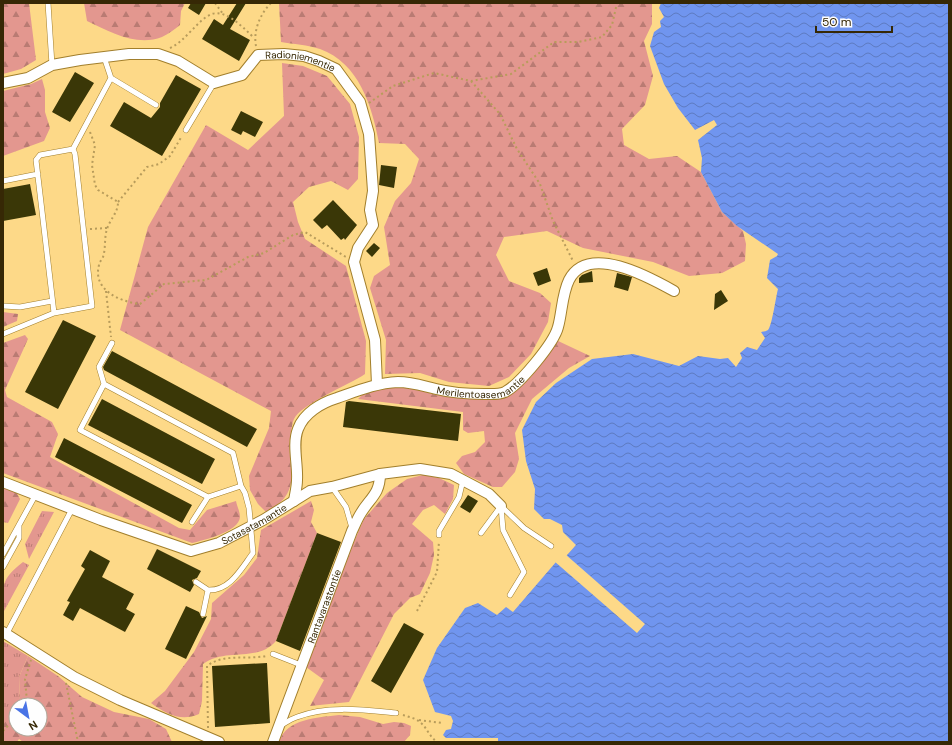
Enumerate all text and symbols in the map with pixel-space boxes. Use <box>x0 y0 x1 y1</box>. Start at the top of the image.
scale bar <box>816 8 892 34</box>
text: 50 m <box>822 14 851 30</box>
street label: Radioniementie <box>265 48 338 75</box>
street label: Merilentoasemantie <box>436 373 528 401</box>
street label: Sotasatamantie <box>219 501 289 548</box>
street label: Rantavarastontie <box>305 567 344 645</box>
north arrow <box>8 697 48 737</box>
text: N <box>26 717 40 734</box>

